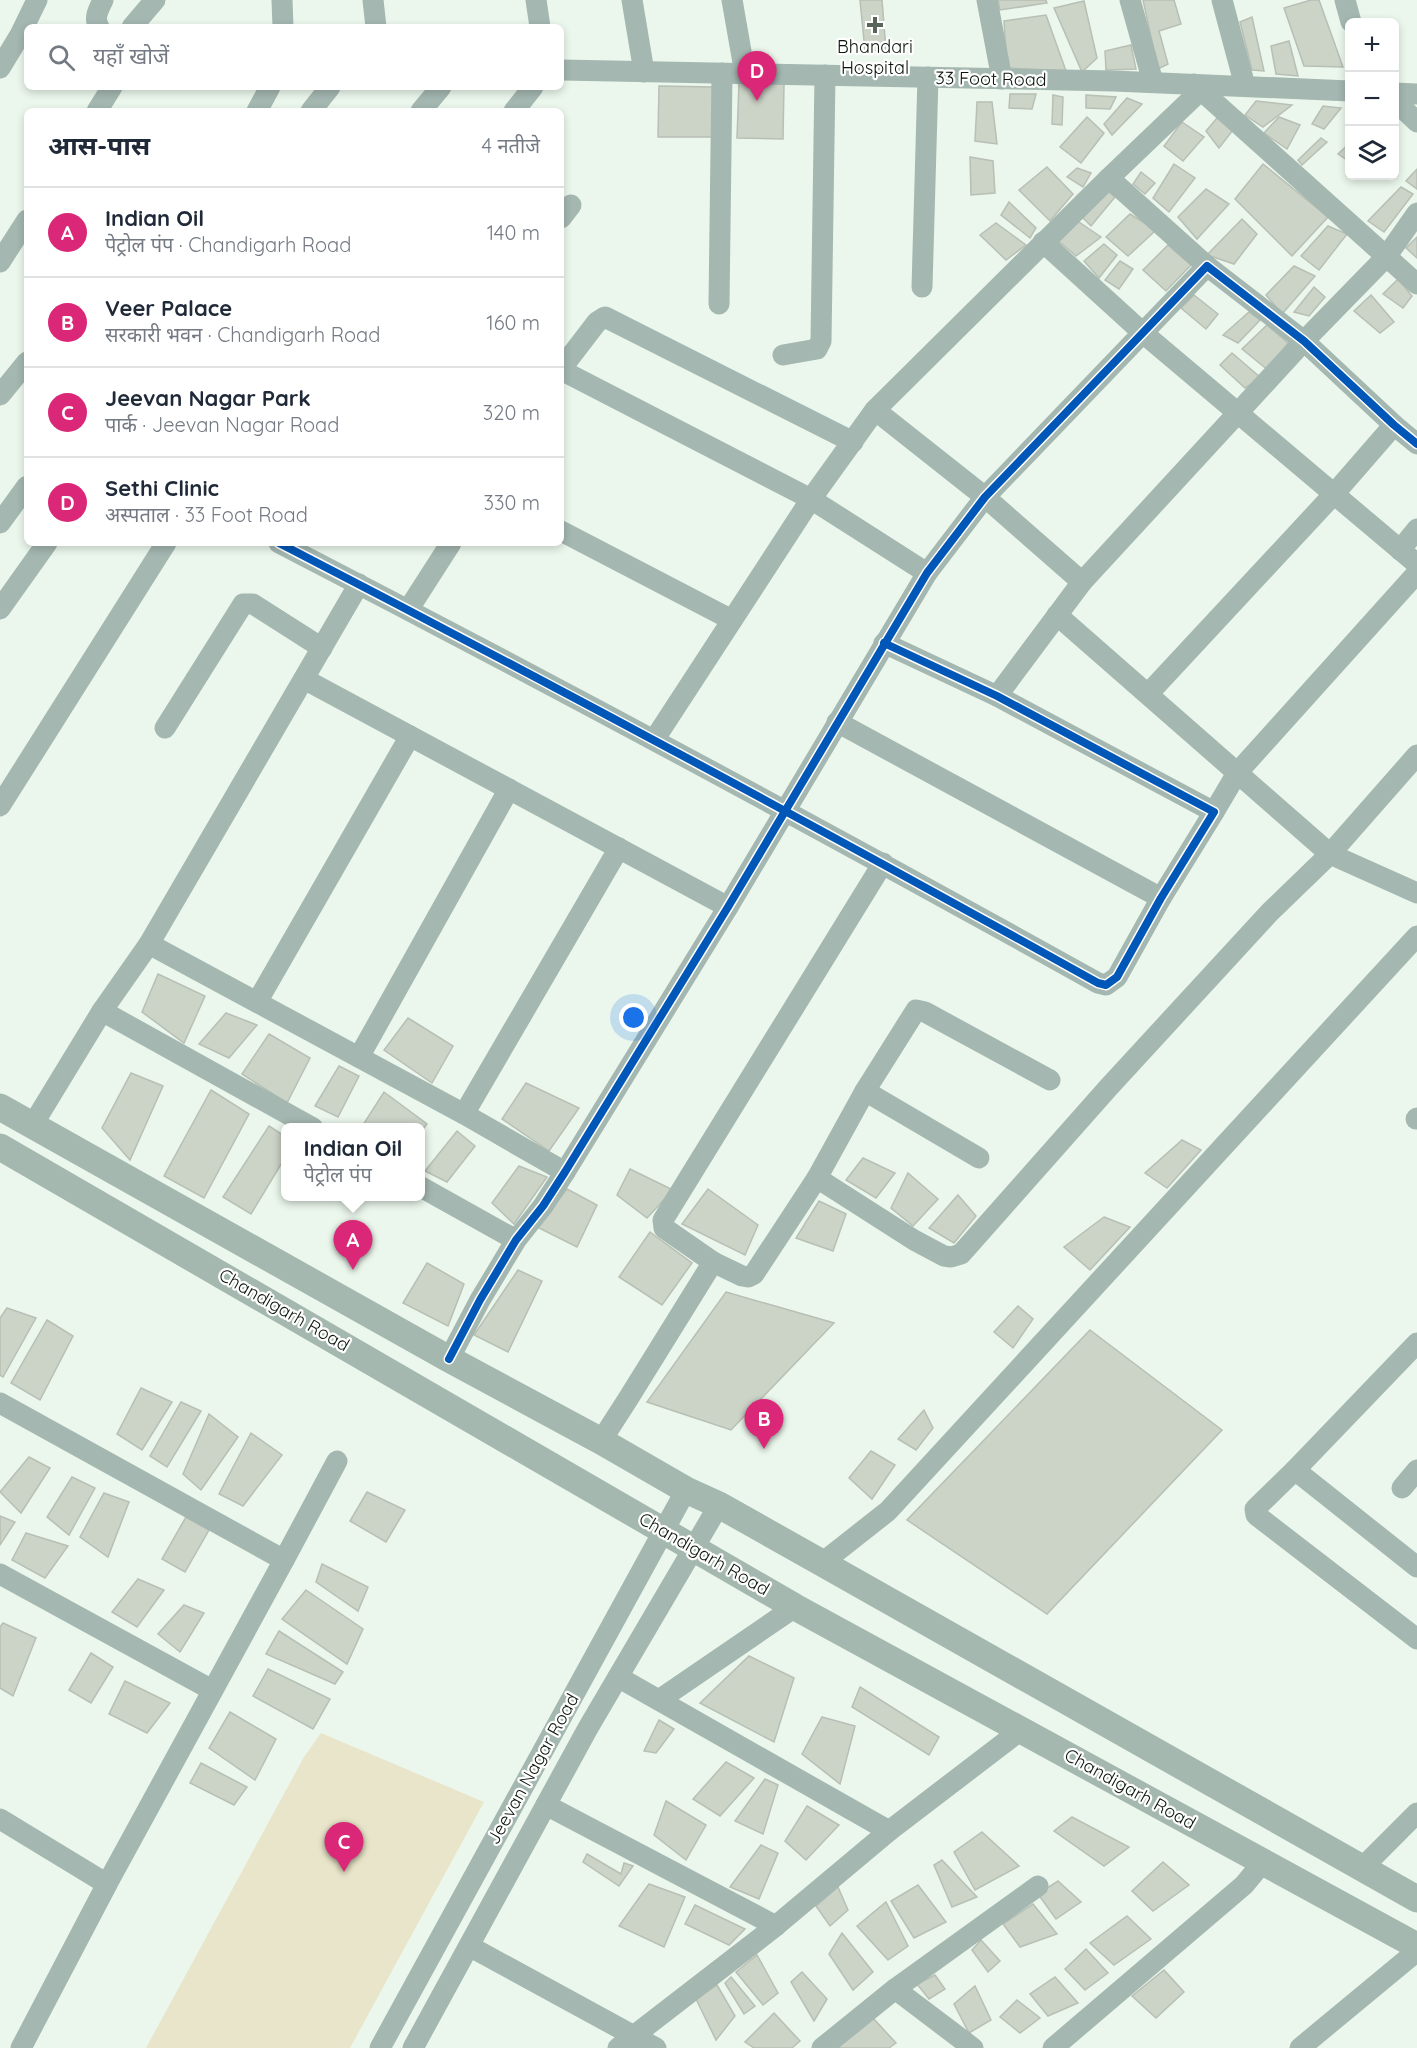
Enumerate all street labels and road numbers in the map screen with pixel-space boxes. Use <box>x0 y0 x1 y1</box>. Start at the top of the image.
street label: 33 Foot Road <box>935 66 1047 91</box>
street label: Chandigarh Road <box>215 1263 354 1356</box>
street label: Chandigarh Road <box>635 1507 774 1600</box>
street label: Jeevan Nagar Road <box>482 1689 584 1848</box>
street label: Chandigarh Road <box>1060 1743 1200 1834</box>

